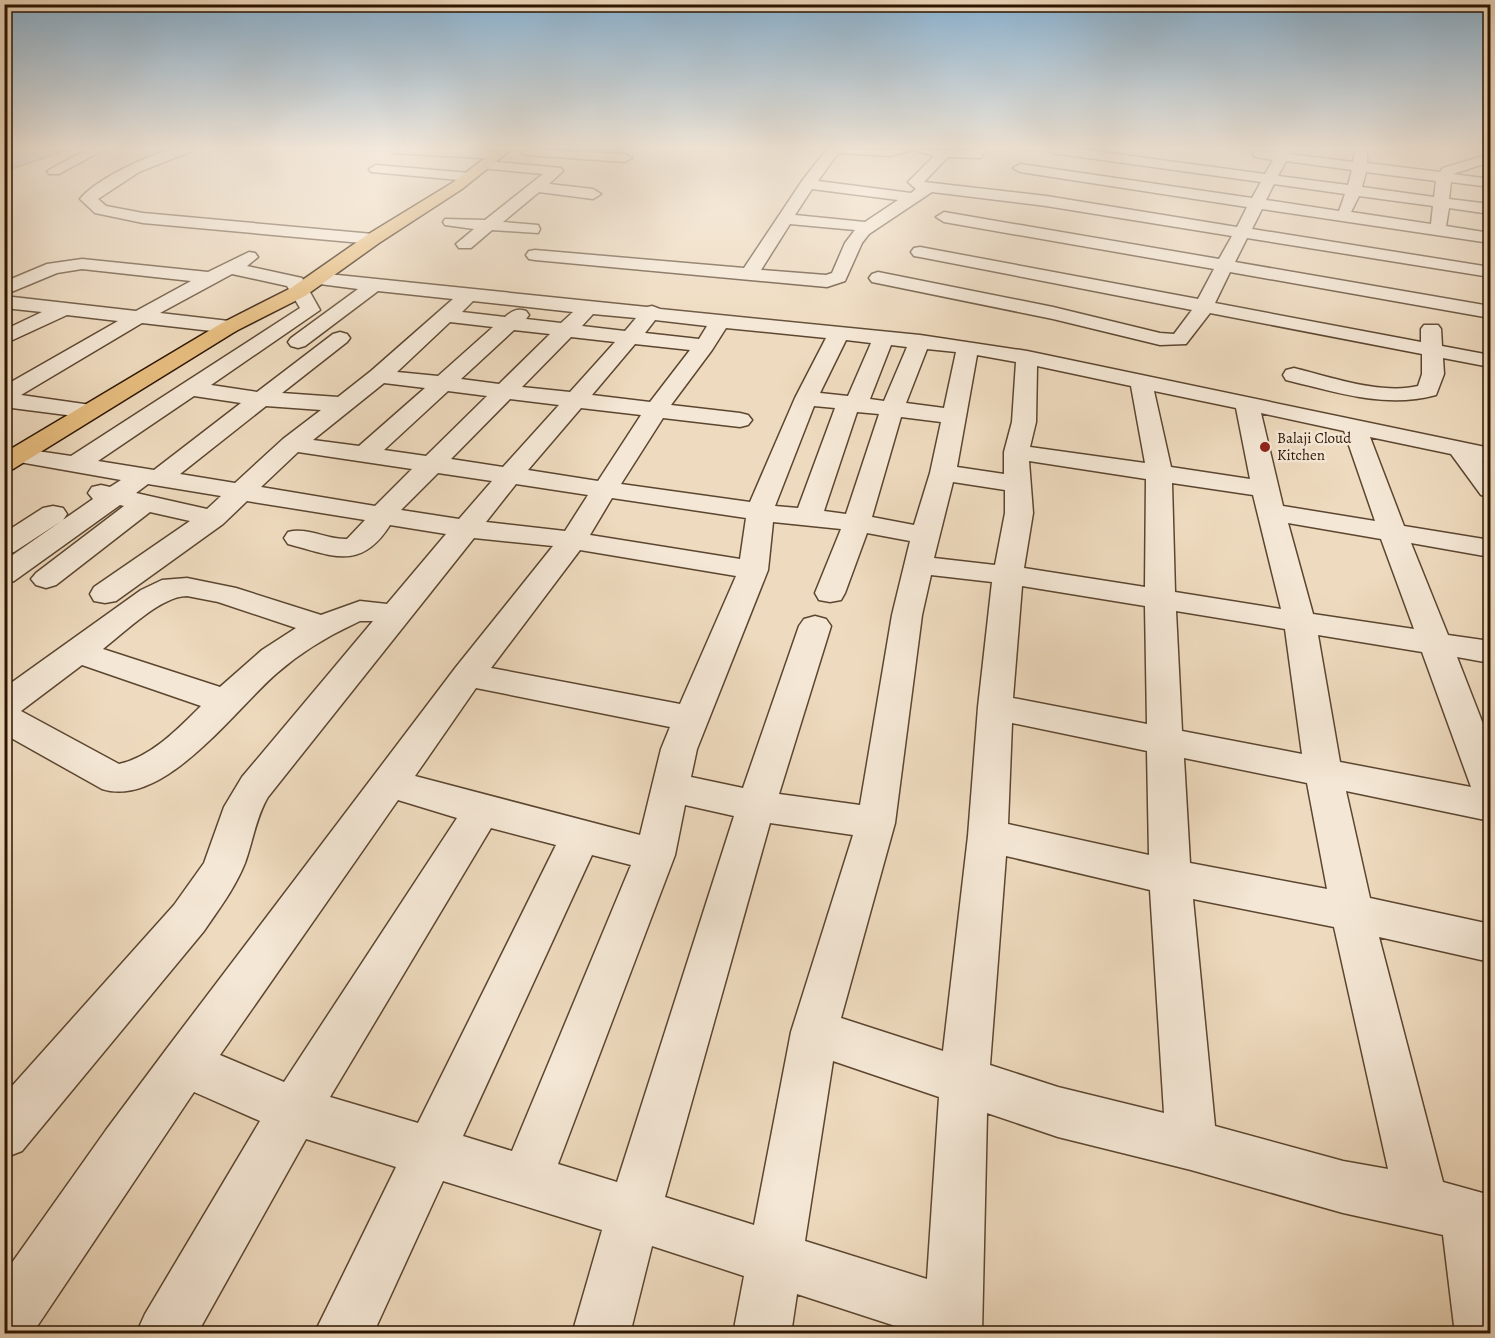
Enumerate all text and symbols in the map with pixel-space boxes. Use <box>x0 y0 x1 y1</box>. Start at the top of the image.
place label: Balaji Cloud Kitchen <box>1277 428 1352 465</box>
marker: Balaji Cloud Kitchen <box>1258 440 1272 454</box>

